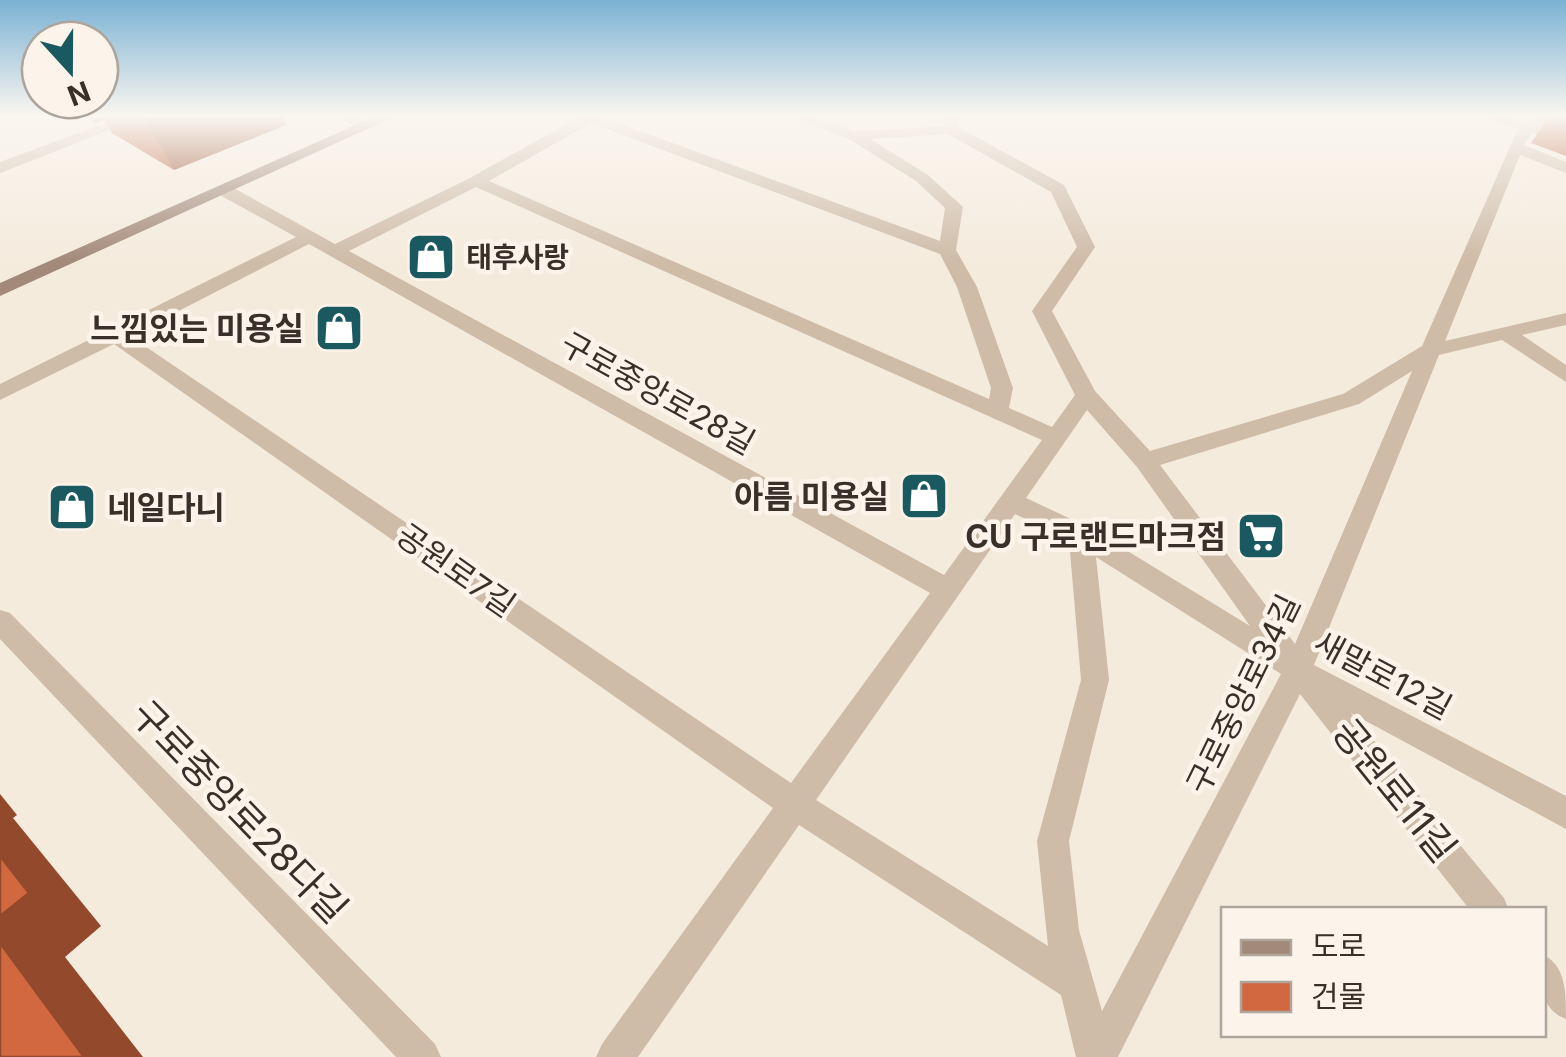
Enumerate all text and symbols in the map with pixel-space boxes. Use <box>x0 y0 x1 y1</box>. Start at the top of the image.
north arrow <box>20 20 120 120</box>
text: N <box>63 74 95 113</box>
shop icon: 태후사랑 <box>405 231 457 283</box>
place label: 태후사랑 <box>466 240 569 274</box>
shop icon: 느낌있는 미용실 <box>313 302 365 354</box>
place label: 느낌있는 미용실 <box>90 309 304 348</box>
street label: 구로중앙로28길 <box>554 324 762 462</box>
shop icon: 아름 미용실 <box>898 470 950 522</box>
place label: 아름 미용실 <box>734 477 889 516</box>
shop icon: 네일다니 <box>46 481 98 533</box>
place label: 네일다니 <box>107 488 225 527</box>
supermarket icon: CU 구로랜드마크점 <box>1235 510 1287 562</box>
street label: 공원로7길 <box>389 515 523 625</box>
place label: CU 구로랜드마크점 <box>965 517 1226 556</box>
street label: 구로중앙로34길 <box>1178 588 1308 800</box>
street label: 새말로12길 <box>1307 623 1459 727</box>
street label: 구로중앙로28다길 <box>122 690 358 932</box>
street label: 공원로11길 <box>1323 709 1467 871</box>
legend <box>1221 907 1546 1037</box>
text: 도로 <box>1311 928 1366 964</box>
text: 건물 <box>1311 978 1366 1014</box>

